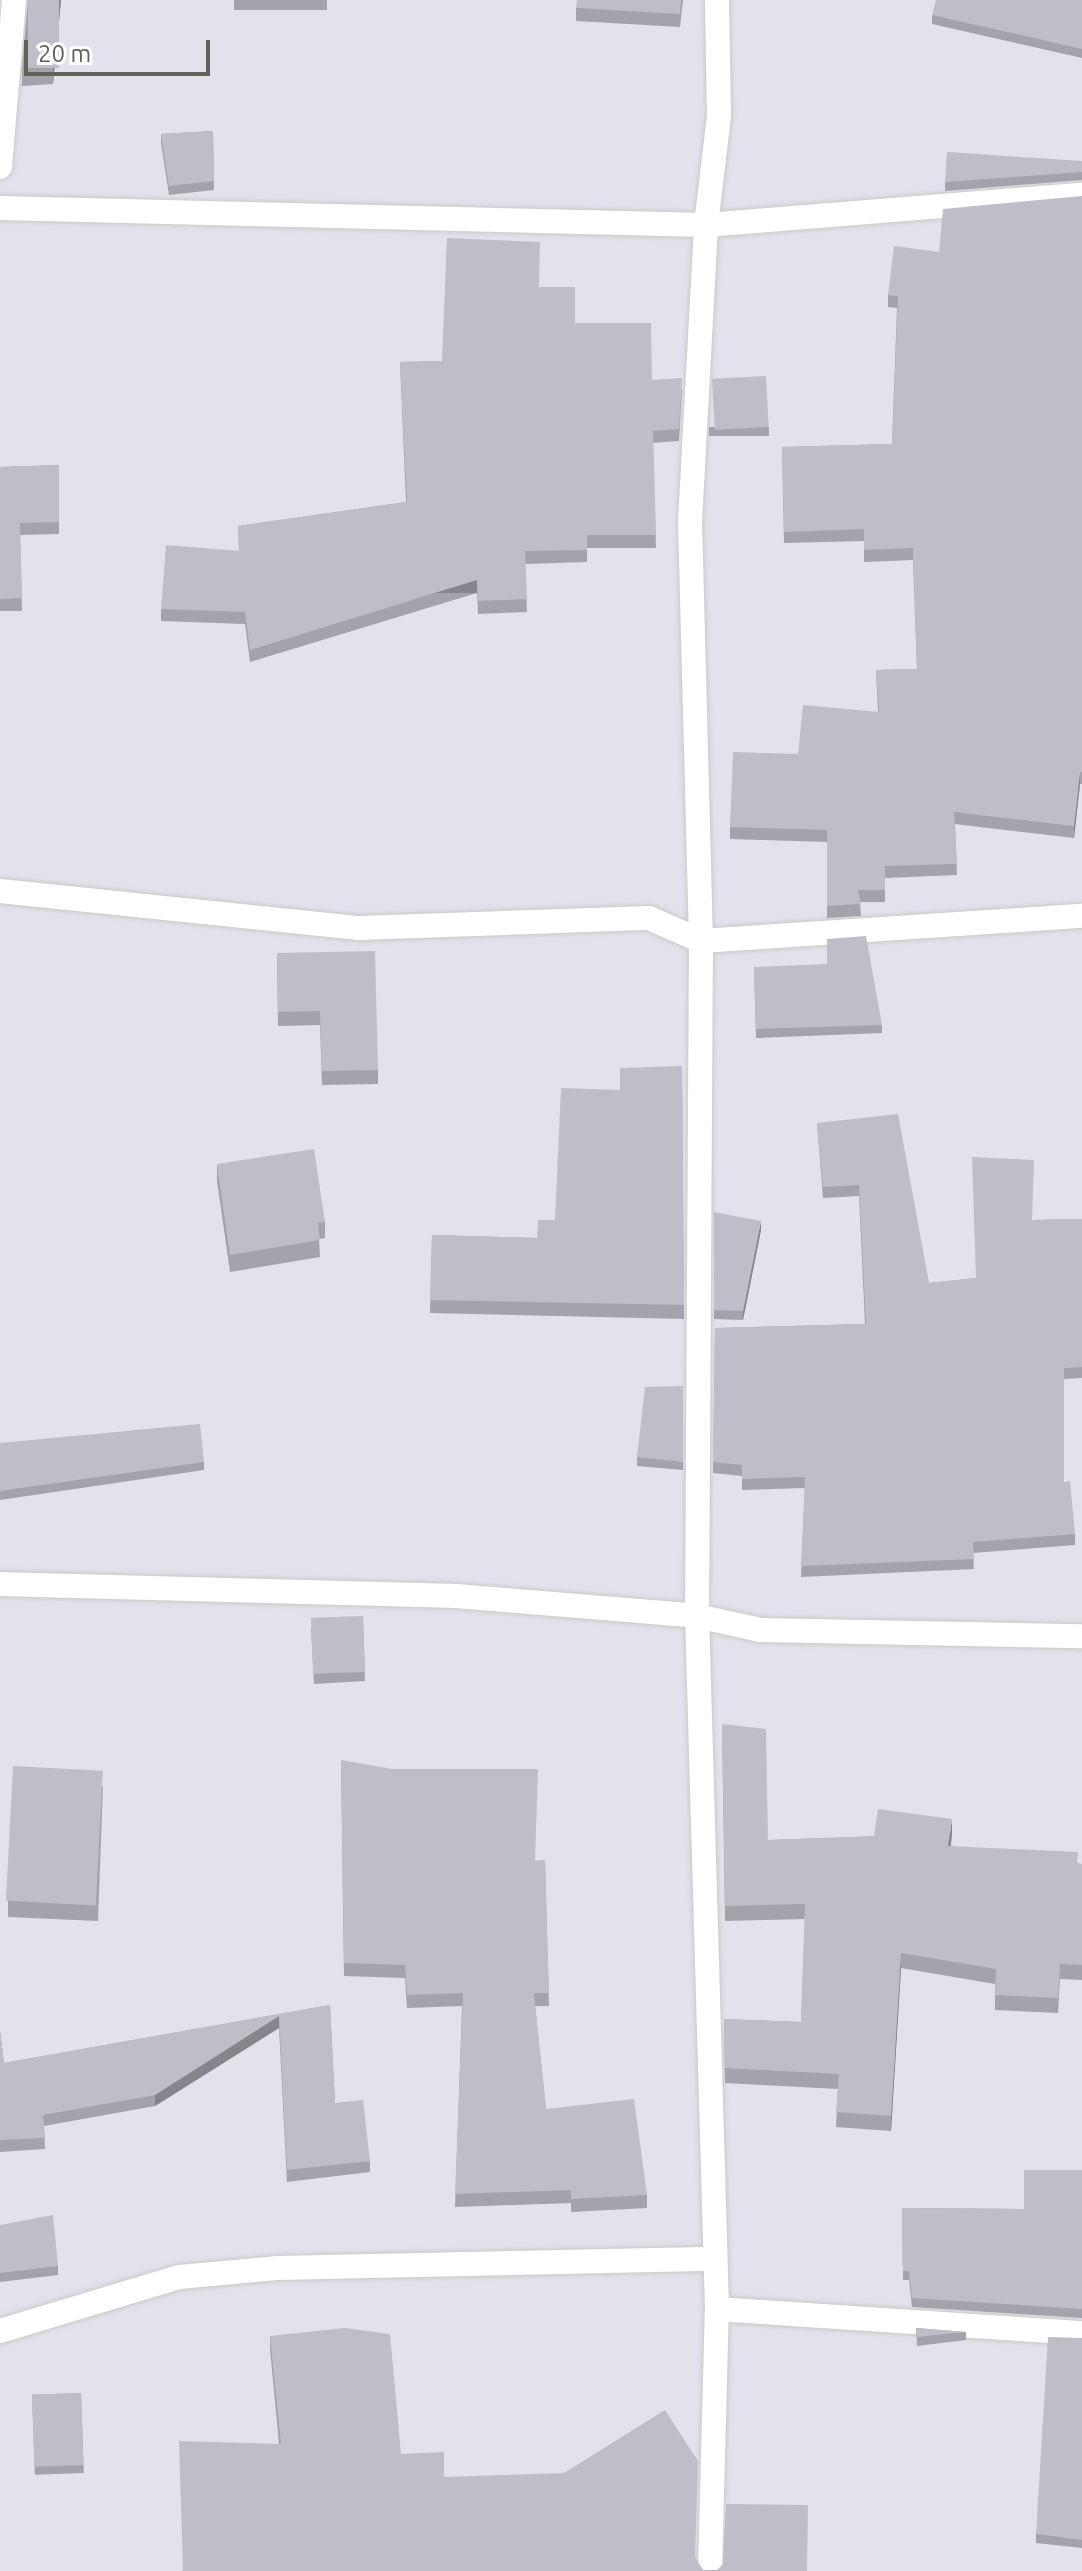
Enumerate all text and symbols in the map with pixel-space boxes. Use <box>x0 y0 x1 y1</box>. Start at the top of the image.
scale bar <box>28 24 214 74</box>
text: 20 m <box>38 40 91 67</box>

